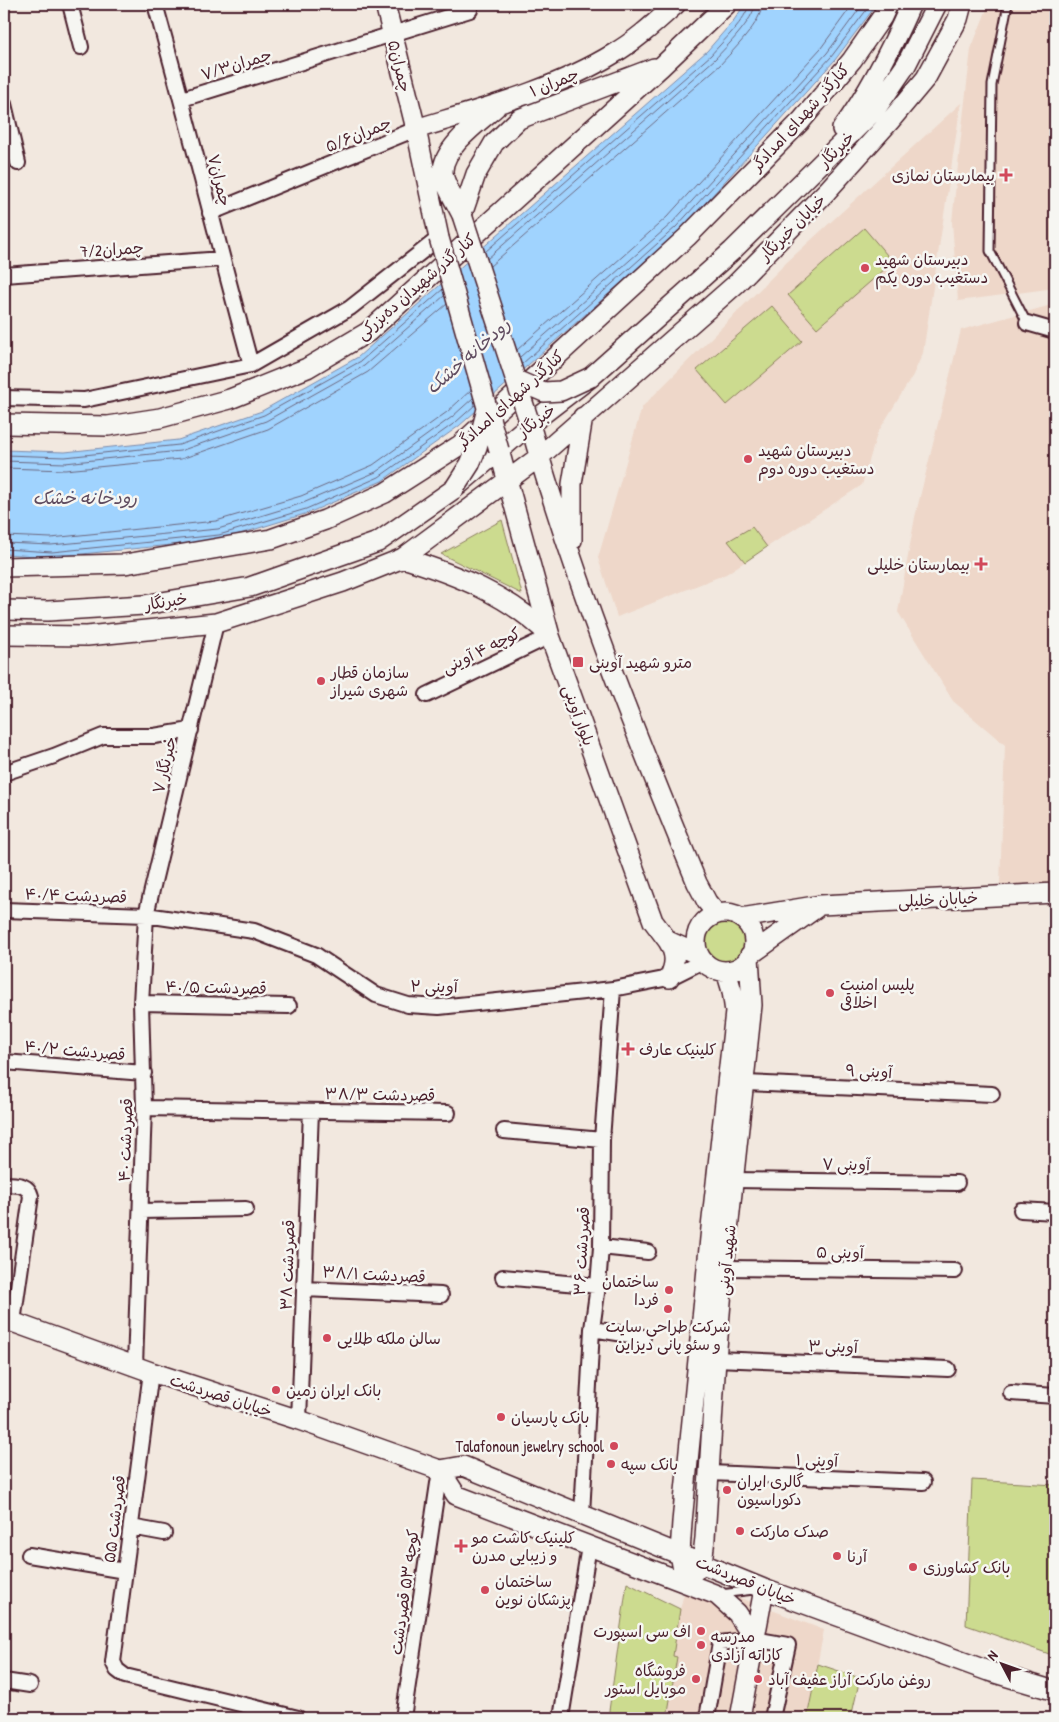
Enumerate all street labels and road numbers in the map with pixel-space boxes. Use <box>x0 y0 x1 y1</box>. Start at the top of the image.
street label: چمران۵ <box>383 38 417 94</box>
street label: چمران۷/۳ <box>198 43 274 85</box>
street label: کنارگذر شهدای امدادگر <box>744 58 854 177</box>
street label: چمران ۱ <box>526 62 582 102</box>
street label: چمران۵/۶ <box>322 111 394 157</box>
street label: خبرنگار <box>812 126 859 173</box>
street label: چمران۷ <box>203 152 237 208</box>
street label: خیابان خبرنگار <box>753 189 830 266</box>
street label: کنار گذر شهیدان ده‌بزرکی <box>351 228 481 344</box>
street label: 7/2چمران <box>79 236 145 262</box>
street label: کنارگذر شهدای امدادگر <box>450 345 569 455</box>
street label: خبرنگار <box>511 398 560 443</box>
street label: خبرنگار <box>142 587 189 615</box>
street label: کوچه ۴ آوینی <box>438 621 524 679</box>
street label: بلوار آوینی <box>558 681 600 749</box>
street label: ۷ خبرنگار <box>147 734 181 796</box>
street label: ۴۰/۴ قصردشت <box>24 882 128 908</box>
street label: خیابان خلیلی <box>897 886 979 912</box>
street label: ۴۰/۵ قصردشت <box>165 975 267 999</box>
street label: ۲ آوینی <box>410 975 459 997</box>
street label: ۴۰/۲ قصردشت <box>24 1035 126 1065</box>
street label: ۹ آوینی <box>845 1059 894 1083</box>
street label: ۳۸/۳ قصردشت <box>324 1082 436 1106</box>
street label: ۴۰ قصردشت <box>113 1098 137 1182</box>
street label: ۷ آوینی <box>822 1153 871 1175</box>
street label: ۳۶ قصردشت <box>568 1206 594 1296</box>
street label: ۳۸ قصردشت <box>274 1219 300 1311</box>
street label: شهید آوینی <box>711 1223 741 1297</box>
street label: ۵ آوینی <box>816 1241 865 1263</box>
street label: ۳۸/۱ قصردشت <box>322 1260 426 1288</box>
street label: ۳ آوینی <box>808 1334 859 1358</box>
street label: خیابان قصردشت <box>167 1368 275 1422</box>
street label: ۱ آوینی <box>795 1448 840 1472</box>
street label: ۵۵ قصردشت <box>98 1474 130 1564</box>
street label: کوچه ۵۳ قصردشت <box>384 1528 424 1656</box>
street label: خیابان قصردشت <box>693 1550 799 1610</box>

